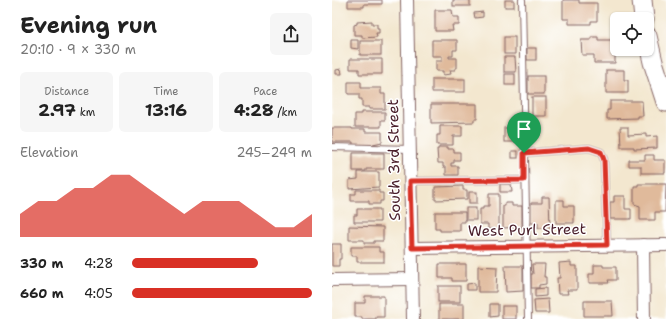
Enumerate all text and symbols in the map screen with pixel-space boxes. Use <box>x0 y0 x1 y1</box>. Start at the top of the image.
text: Evening run <box>20 11 157 40</box>
map controls <box>610 12 654 56</box>
button: locate <box>610 12 654 56</box>
button: share <box>270 13 312 55</box>
text: 20:10 · 9 × 330 m <box>20 41 136 58</box>
text: Distance <box>44 84 89 99</box>
text: Time <box>153 84 179 99</box>
text: Pace <box>253 84 277 99</box>
text: 2.97 <box>38 99 76 121</box>
text: 13:16 <box>145 99 187 121</box>
text: 4:28 <box>234 99 274 121</box>
street label: South 3rd Street <box>383 99 405 221</box>
text: km <box>76 105 95 120</box>
text: /km <box>274 105 297 120</box>
pin <box>507 112 541 153</box>
icon: arrive <box>513 118 535 140</box>
text: Elevation <box>20 144 78 161</box>
text: 245–249 m <box>236 144 312 161</box>
street label: West Purl Street <box>468 219 586 241</box>
text: 330 m <box>20 255 63 272</box>
text: 4:28 <box>84 255 113 272</box>
text: 660 m <box>20 285 64 302</box>
text: 4:05 <box>84 285 113 302</box>

